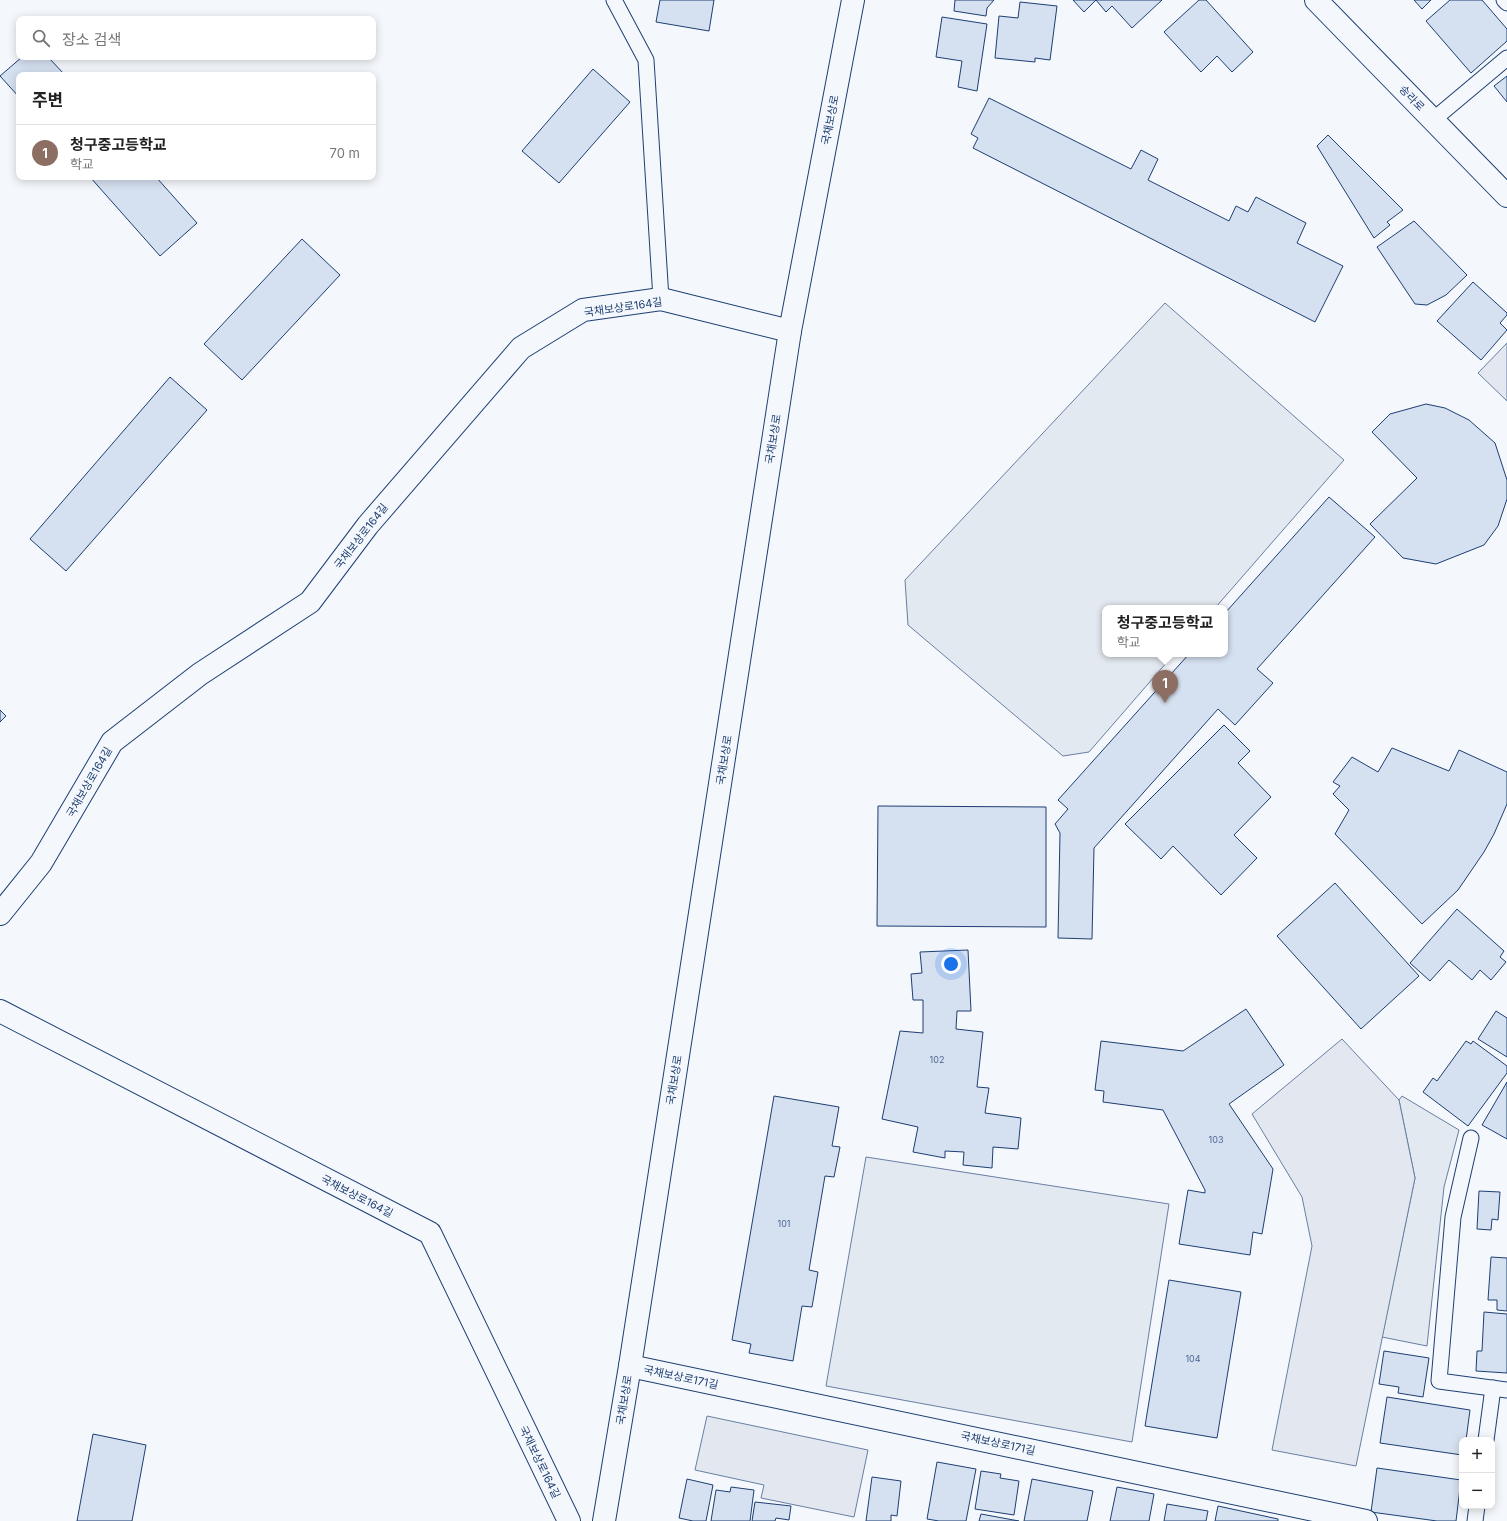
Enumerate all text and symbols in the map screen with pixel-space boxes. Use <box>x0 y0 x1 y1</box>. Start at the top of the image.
search box <box>16 16 376 60</box>
icon: search <box>30 27 52 49</box>
text: 장소 검색 <box>62 30 121 49</box>
street label: 송라로 <box>1396 82 1428 114</box>
text: 주변 <box>32 90 63 110</box>
street label: 국채보상로 <box>818 94 842 146</box>
text: 청구중고등학교 <box>70 135 167 154</box>
text: 1 <box>42 145 48 161</box>
text: 70 m <box>330 145 360 161</box>
text: 학교 <box>70 156 94 172</box>
street label: 국채보상로164길 <box>583 295 663 319</box>
street label: 국채보상로 <box>762 413 784 465</box>
street label: 국채보상로164길 <box>331 501 391 571</box>
popup <box>1102 605 1228 657</box>
text: 청구중고등학교 <box>1117 613 1213 632</box>
text: 학교 <box>1117 634 1141 650</box>
pin: 1 <box>1152 670 1178 703</box>
street label: 국채보상로 <box>713 734 735 786</box>
street label: 국채보상로164길 <box>63 744 115 820</box>
your location <box>941 954 961 974</box>
street label: 국채보상로 <box>663 1054 685 1106</box>
house number: 102 <box>930 1054 944 1065</box>
house number: 103 <box>1209 1134 1224 1145</box>
street label: 국채보상로164길 <box>319 1172 395 1220</box>
house number: 101 <box>778 1218 791 1229</box>
house number: 104 <box>1185 1353 1201 1364</box>
street label: 국채보상로171길 <box>642 1362 720 1392</box>
street label: 국채보상로 <box>613 1374 635 1426</box>
street label: 국채보상로164길 <box>516 1423 564 1501</box>
street label: 국채보상로171길 <box>959 1428 1037 1458</box>
map controls <box>1459 1437 1495 1509</box>
button: + <box>1459 1437 1495 1473</box>
button: − <box>1459 1473 1495 1509</box>

